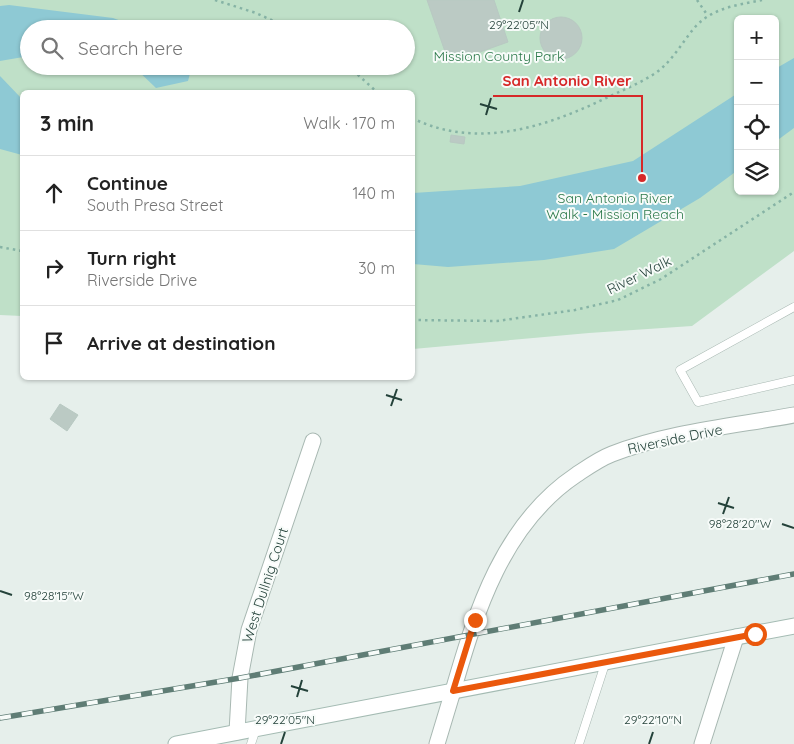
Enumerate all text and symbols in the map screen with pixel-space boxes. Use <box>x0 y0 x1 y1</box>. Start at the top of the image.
map controls <box>734 15 779 195</box>
button: + <box>734 15 779 60</box>
text: 29°22'05"N <box>489 17 549 32</box>
search box <box>20 20 415 75</box>
icon: search <box>38 34 66 62</box>
text: Search here <box>78 36 183 60</box>
park label: Mission County Park <box>434 47 564 65</box>
button: − <box>734 60 779 105</box>
callout: San Antonio River <box>493 66 642 96</box>
text: San Antonio River <box>502 71 632 90</box>
button: locate <box>734 105 779 150</box>
text: 3 min <box>40 110 94 136</box>
text: Walk · 170 m <box>303 113 395 133</box>
button: layers <box>734 150 779 195</box>
text: Continue <box>87 171 168 195</box>
icon: ahead <box>40 179 68 207</box>
text: 140 m <box>352 183 395 203</box>
park label: San Antonio River Walk - Mission Reach <box>546 189 684 223</box>
text: South Presa Street <box>87 195 223 215</box>
text: Turn right <box>87 246 176 270</box>
street label: River Walk <box>604 252 674 298</box>
icon: right <box>40 254 68 282</box>
text: 30 m <box>358 258 395 278</box>
text: Riverside Drive <box>87 270 197 290</box>
icon: arrive <box>40 329 68 357</box>
text: Arrive at destination <box>87 331 276 355</box>
street label: Riverside Drive <box>626 420 724 458</box>
text: 98°28'20"W <box>709 516 772 531</box>
street label: West Dullnig Court <box>238 525 292 645</box>
text: 98°28'15"W <box>24 588 84 603</box>
route end <box>464 609 487 632</box>
route start <box>744 623 767 646</box>
text: 29°22'05"N <box>255 712 315 727</box>
text: 29°22'10"N <box>624 712 682 727</box>

